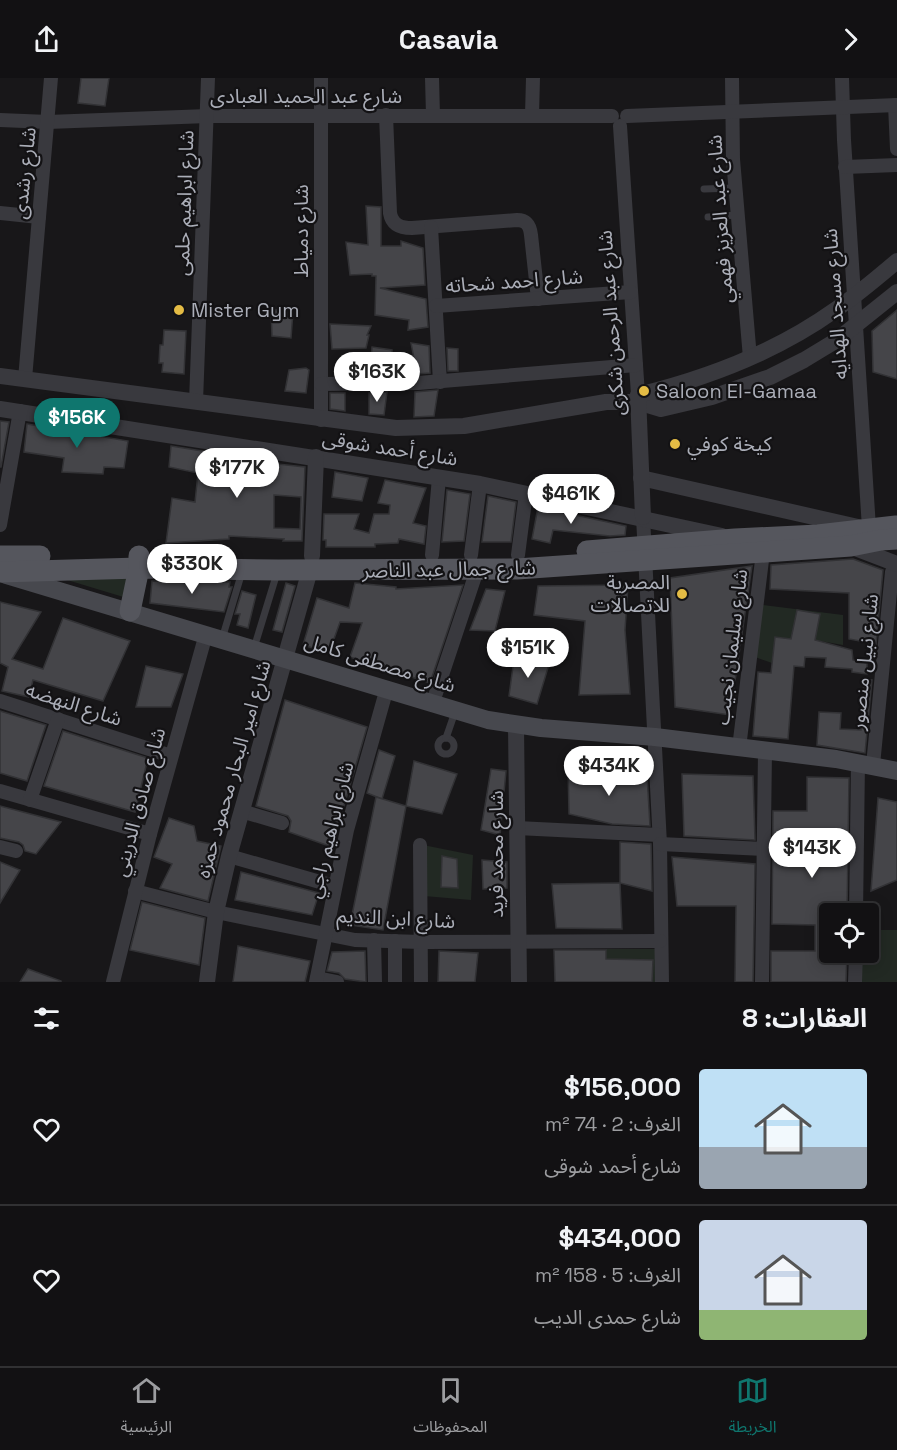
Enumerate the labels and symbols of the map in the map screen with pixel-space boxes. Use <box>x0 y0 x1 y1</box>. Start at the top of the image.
street label: شارع عبد الحميد العبادى <box>210 83 402 111</box>
street label: شارع رشدى <box>6 126 44 221</box>
street label: شارع ابراهيم حلمى <box>168 130 202 276</box>
street label: شارع عبد العزيز فهمي <box>701 134 741 304</box>
street label: شارع دمياط <box>288 184 316 278</box>
street label: شارع مسجد الهدايه <box>817 227 855 380</box>
street label: شارع عبد الرحمن شكرى <box>592 229 632 417</box>
street label: شارع احمد شحاته <box>444 263 584 301</box>
place label: Mister Gym <box>191 297 300 323</box>
marker: Mister Gym <box>172 303 186 317</box>
pin: $163K <box>335 352 419 403</box>
place label: Saloon El-Gamaa <box>656 378 817 404</box>
marker: Saloon El-Gamaa <box>637 384 651 398</box>
pin: $156K <box>35 398 119 449</box>
street label: شارع أحمد شوقى <box>320 424 460 474</box>
place label: كيخة كوفي <box>687 431 772 460</box>
marker: كيخة كوفي <box>668 437 682 451</box>
pin: $177K <box>195 448 279 499</box>
pin: $461K <box>529 474 613 525</box>
pin: $330K <box>150 544 234 595</box>
street label: شارع جمال عبد الناصر <box>361 554 536 586</box>
street label: شارع سليمان نجيب <box>709 568 755 727</box>
place label: المصرية للاتصالات <box>591 569 670 618</box>
marker: المصرية للاتصالات <box>675 587 689 601</box>
street label: شارع نبيل منصور <box>844 593 886 733</box>
street label: شارع مصطفى كامل <box>301 628 459 700</box>
pin: $151K <box>486 628 570 679</box>
street label: شارع امير البحار محمود حمزه <box>189 657 278 881</box>
street label: شارع النهضه <box>22 676 125 734</box>
street label: شارع صادق الدريني <box>107 725 174 880</box>
pin: $434K <box>567 746 651 797</box>
street label: شارع ابراهيم راجي <box>300 759 362 902</box>
street label: شارع محمد فريد <box>483 790 511 918</box>
pin: $143K <box>770 828 854 879</box>
street label: شارع ابن النديم <box>336 902 456 936</box>

